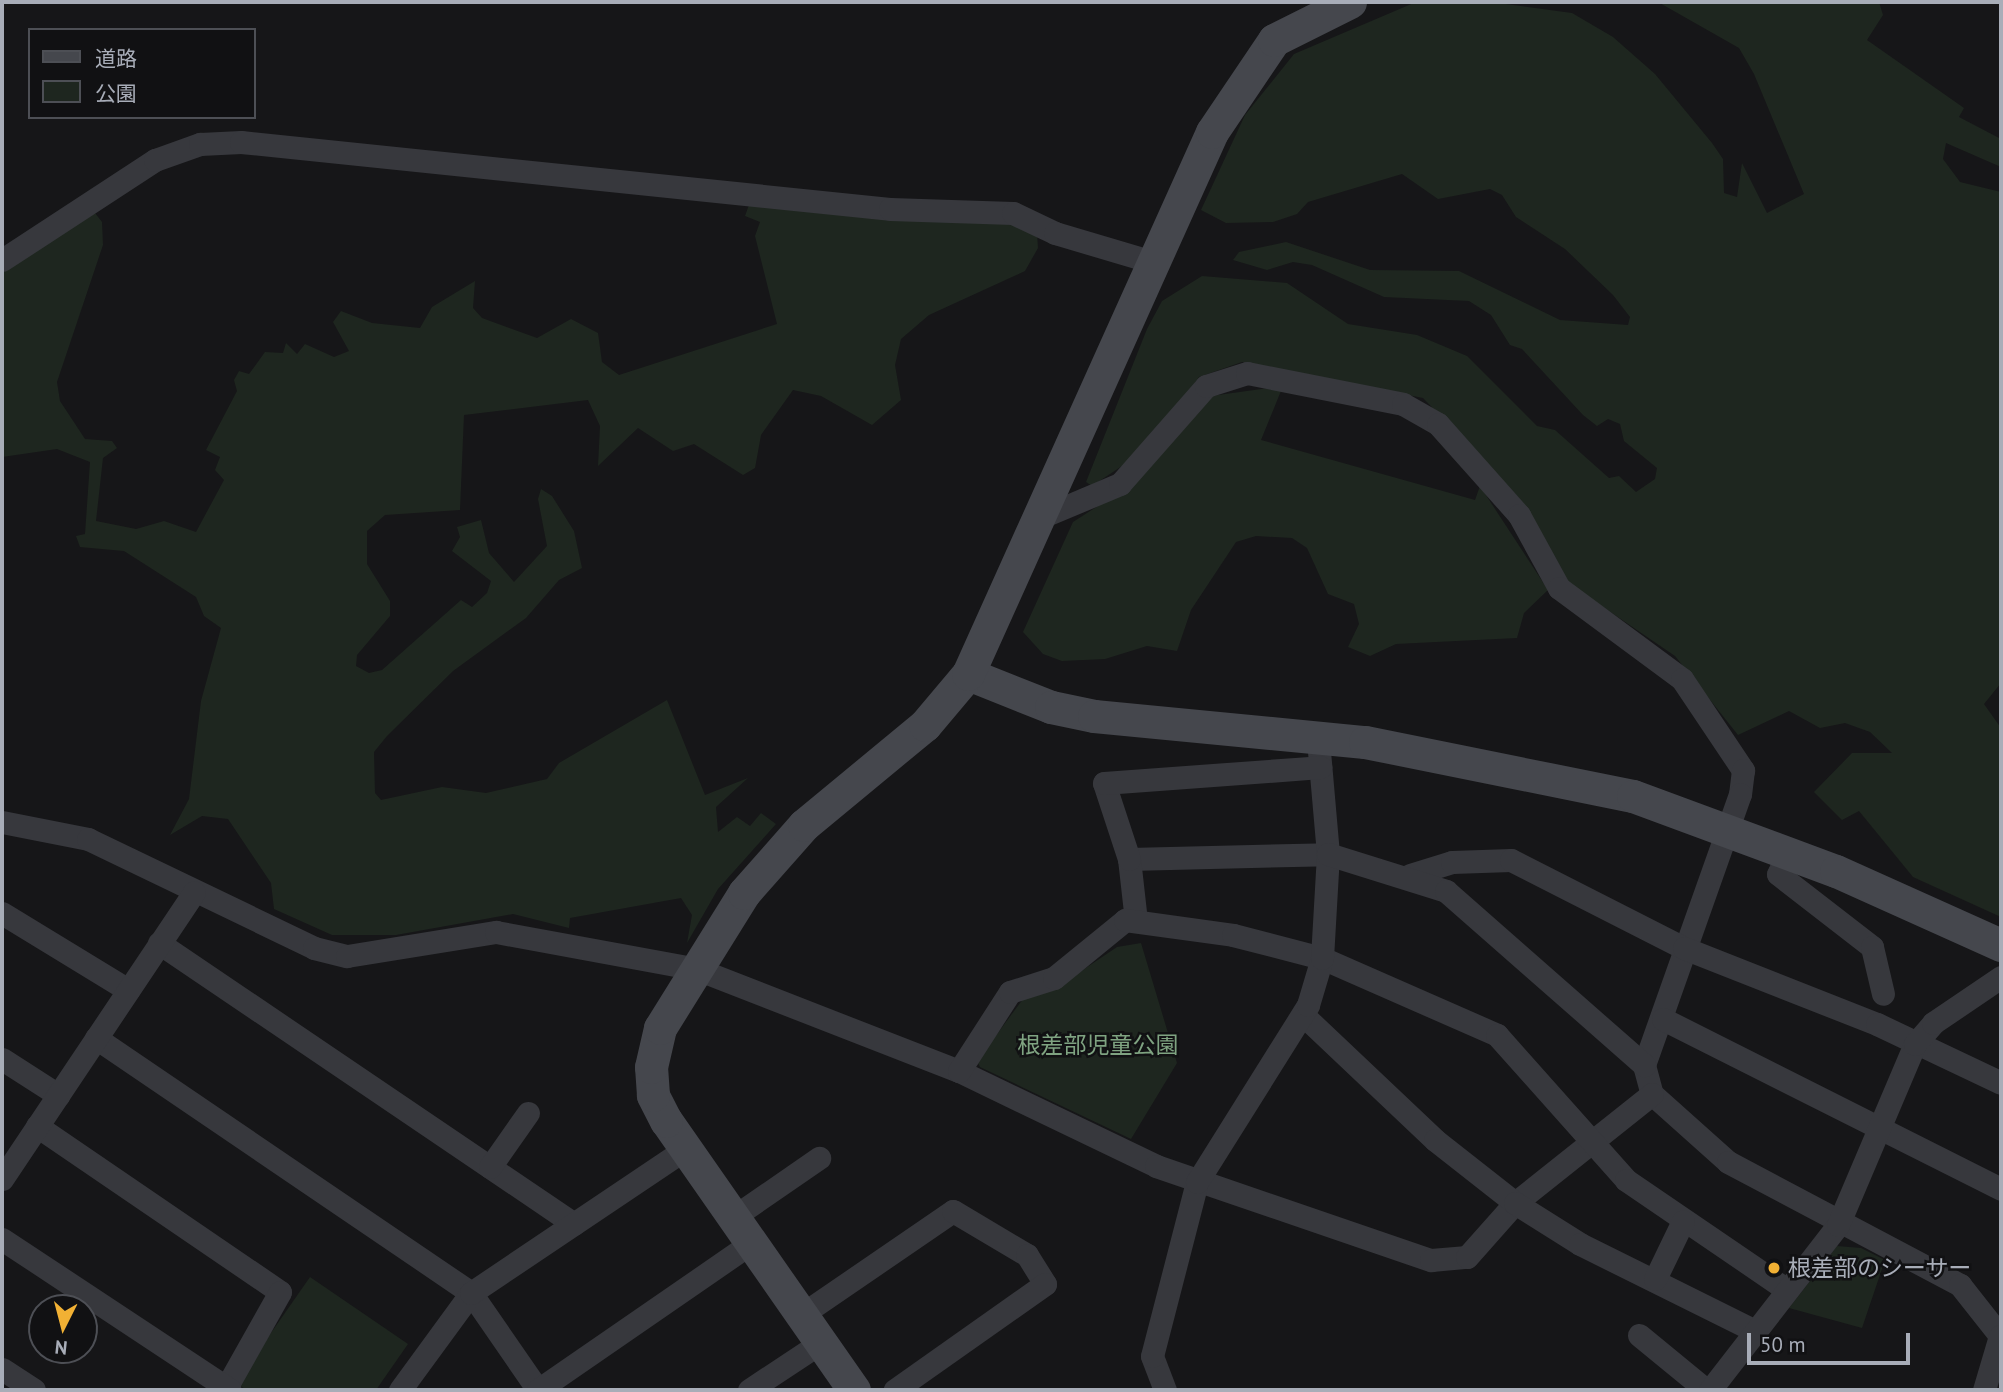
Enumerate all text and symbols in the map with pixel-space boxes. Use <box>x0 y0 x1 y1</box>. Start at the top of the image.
legend <box>28 28 256 119</box>
text: 道路 <box>95 45 137 72</box>
text: 公園 <box>95 80 137 107</box>
park label: 根差部児童公園 <box>1018 1031 1178 1059</box>
place label: 根差部のシーサー <box>1788 1254 1972 1282</box>
marker: 根差部のシーサー <box>1766 1260 1782 1276</box>
north arrow <box>28 1294 98 1364</box>
scale bar <box>1751 1318 1914 1362</box>
text: 50 m <box>1760 1331 1806 1358</box>
text: N <box>54 1335 68 1360</box>

